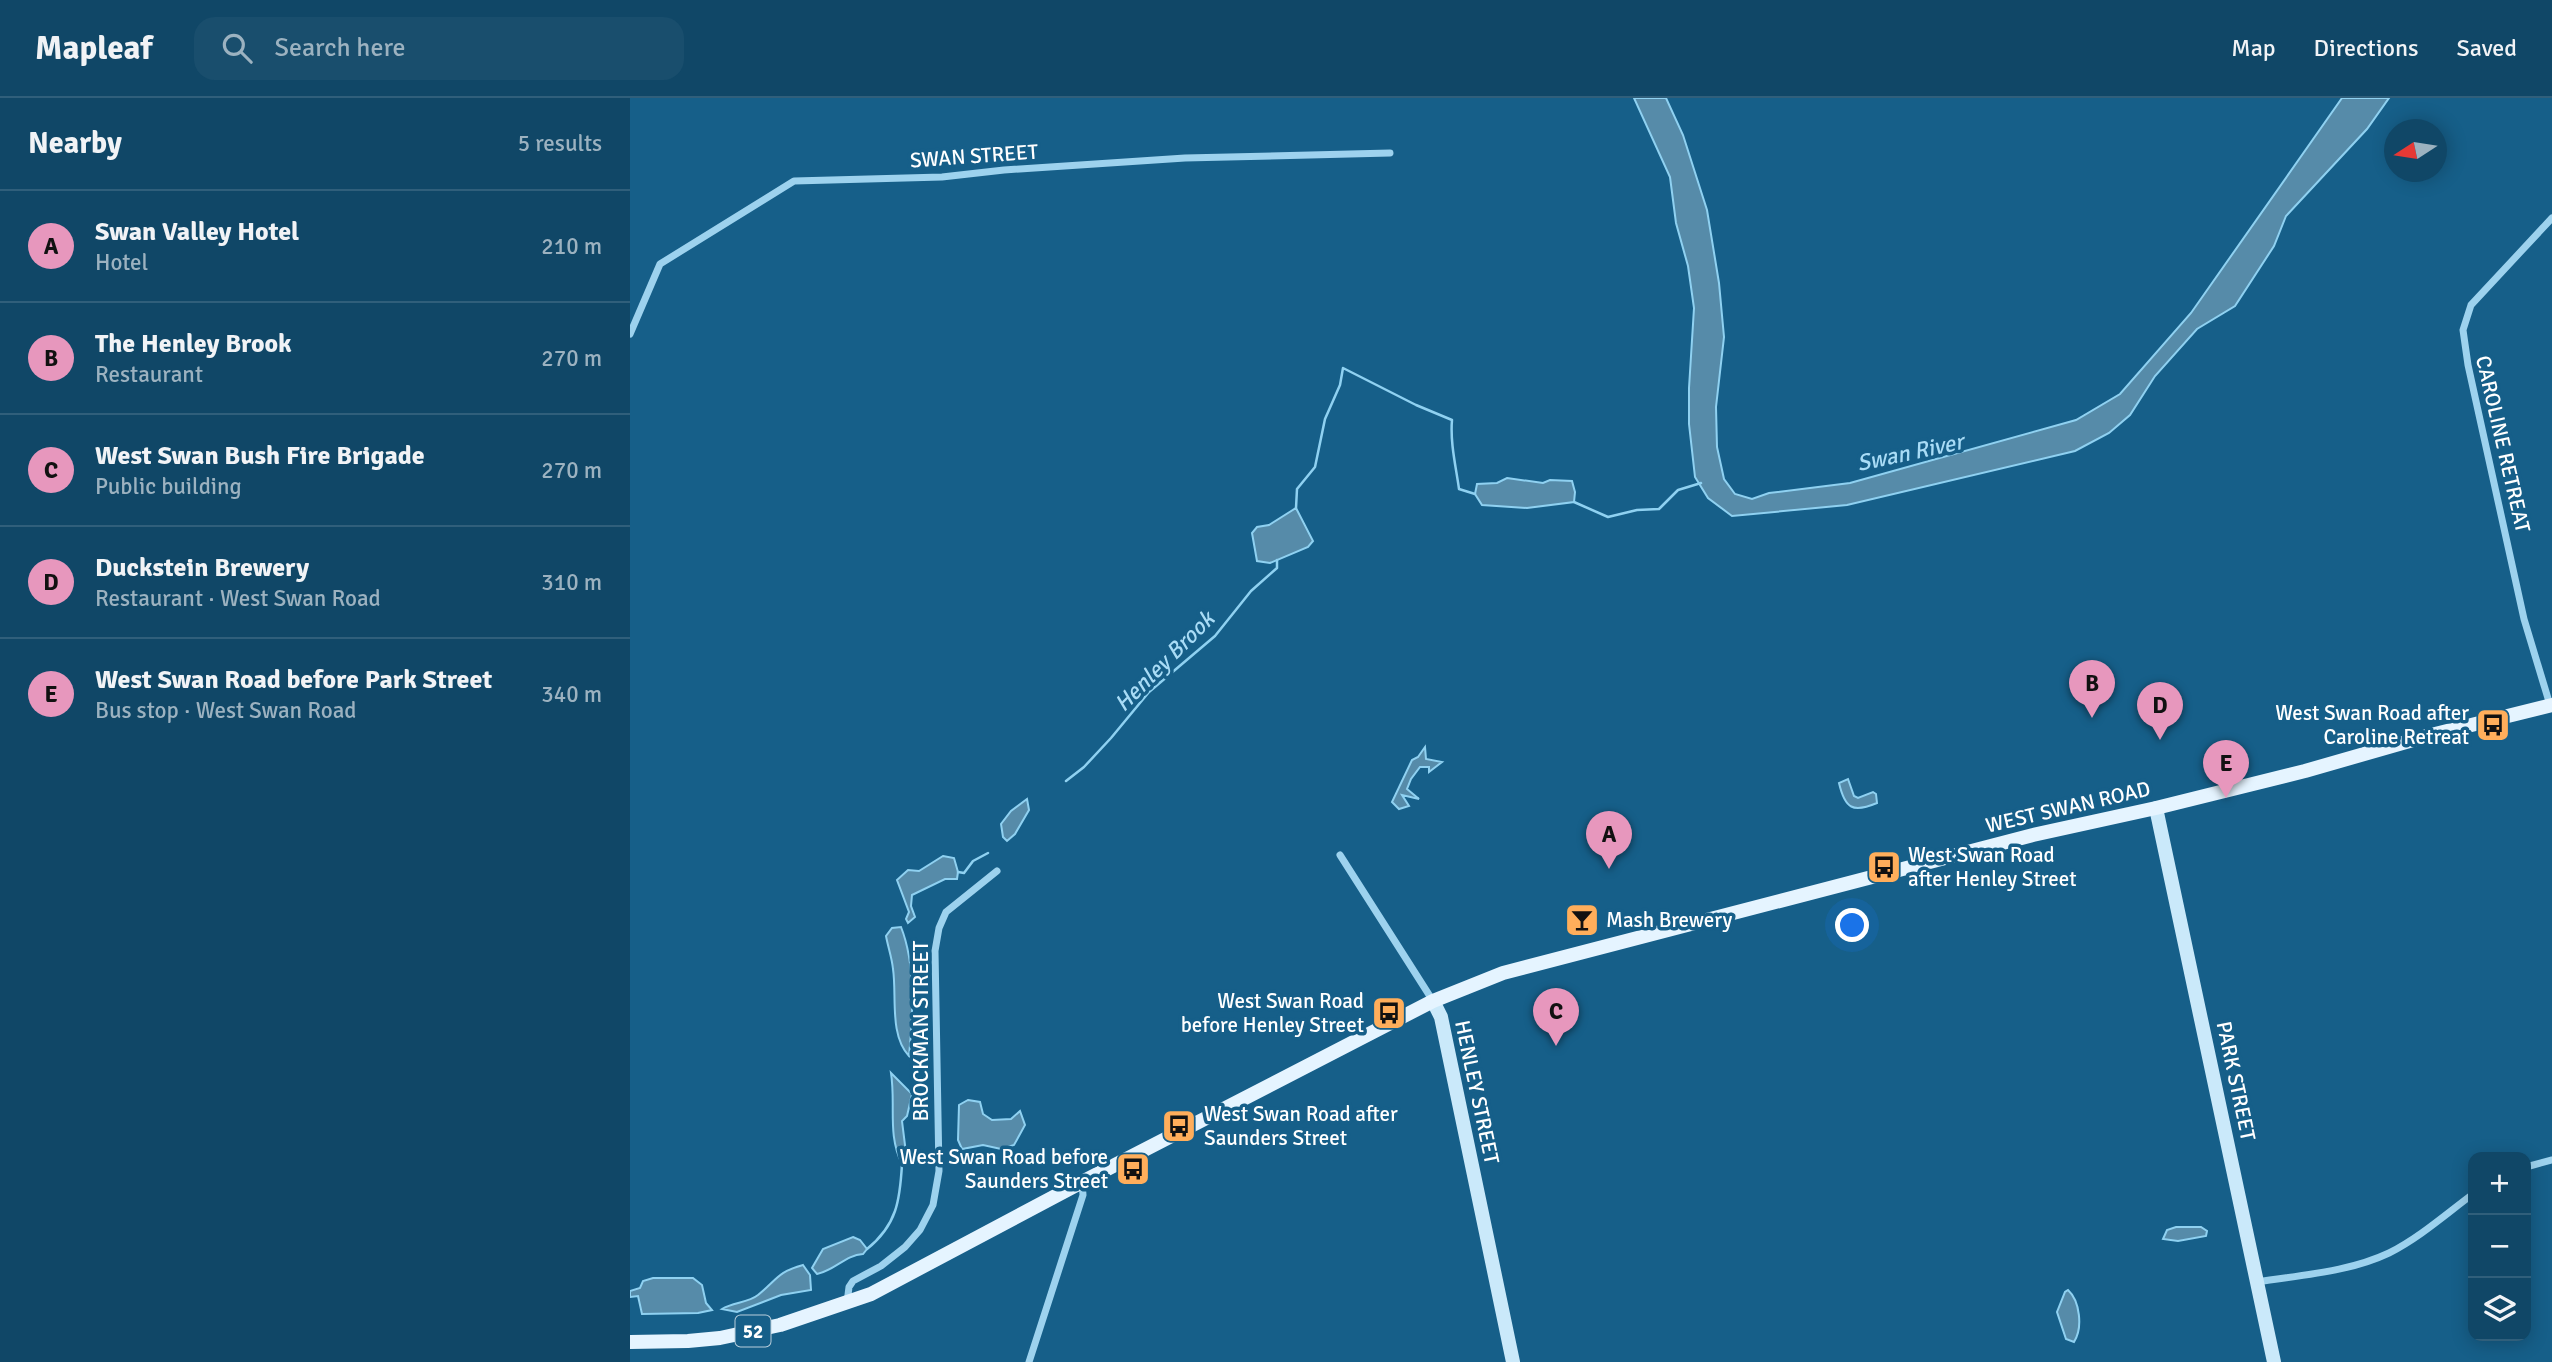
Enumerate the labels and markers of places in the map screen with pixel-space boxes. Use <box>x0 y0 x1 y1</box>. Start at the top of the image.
pin: B <box>2069 660 2115 718</box>
pin: D <box>2137 682 2183 740</box>
place label: West Swan Road after Caroline Retreat <box>2275 700 2469 750</box>
bus stop icon: West Swan Road after Caroline Retreat <box>2474 706 2512 744</box>
pin: E <box>2203 740 2249 798</box>
pin: A <box>1586 811 1632 869</box>
place label: West Swan Road after Henley Street <box>1908 842 2077 892</box>
bus stop icon: West Swan Road after Henley Street <box>1865 848 1903 886</box>
bar icon: Mash Brewery <box>1563 901 1601 939</box>
place label: Mash Brewery <box>1606 907 1732 933</box>
place label: West Swan Road before Henley Street <box>1181 988 1364 1038</box>
pin: C <box>1533 988 1579 1046</box>
bus stop icon: West Swan Road before Henley Street <box>1370 994 1408 1032</box>
place label: West Swan Road after Saunders Street <box>1204 1101 1398 1151</box>
bus stop icon: West Swan Road after Saunders Street <box>1160 1107 1198 1145</box>
place label: West Swan Road before Saunders Street <box>900 1144 1108 1194</box>
bus stop icon: West Swan Road before Saunders Street <box>1114 1150 1152 1188</box>

